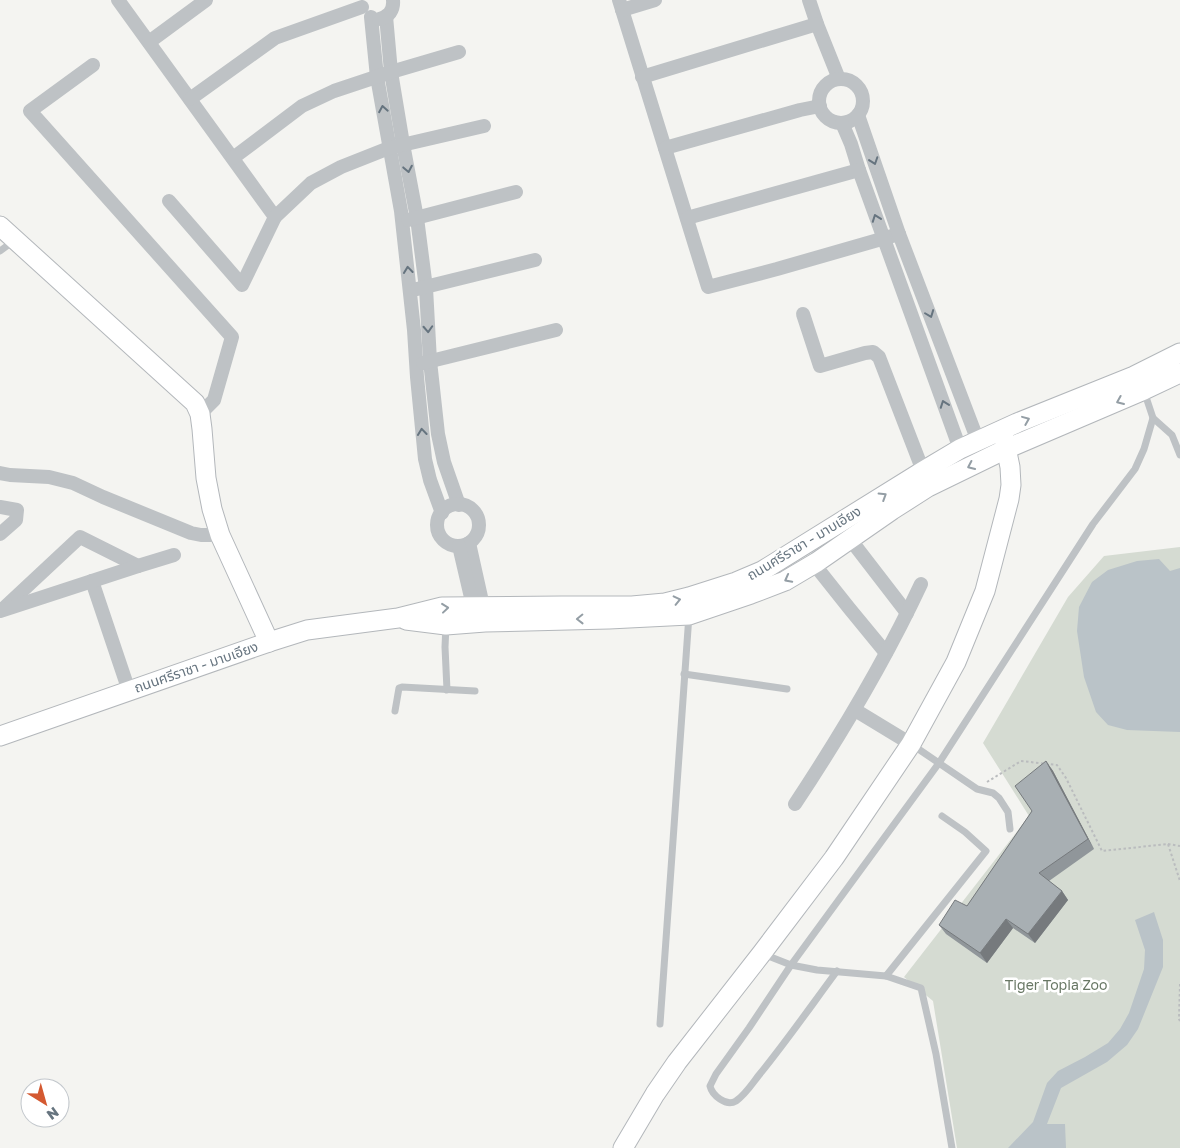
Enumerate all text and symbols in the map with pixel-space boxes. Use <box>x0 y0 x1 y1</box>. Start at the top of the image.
one-way arrow <box>378 105 388 114</box>
one-way arrow <box>868 157 878 165</box>
one-way arrow <box>402 164 412 173</box>
one-way arrow <box>872 214 882 223</box>
one-way arrow <box>403 266 414 274</box>
one-way arrow <box>923 309 934 318</box>
one-way arrow <box>423 326 434 334</box>
one-way arrow <box>1116 394 1125 405</box>
one-way arrow <box>940 400 950 408</box>
one-way arrow <box>1021 415 1030 426</box>
one-way arrow <box>417 427 428 435</box>
one-way arrow <box>967 459 976 470</box>
one-way arrow <box>877 493 887 502</box>
street label: ถนนศรีราชา - มาบเอียง <box>744 502 864 583</box>
one-way arrow <box>785 573 794 583</box>
one-way arrow <box>672 595 681 606</box>
one-way arrow <box>441 603 449 614</box>
one-way arrow <box>576 614 584 625</box>
street label: ถนนศรีราชา - มาบเอียง <box>132 637 260 696</box>
park label: Tiger Topia Zoo <box>1005 976 1107 993</box>
north arrow <box>20 1078 70 1128</box>
text: N <box>44 1104 62 1124</box>

